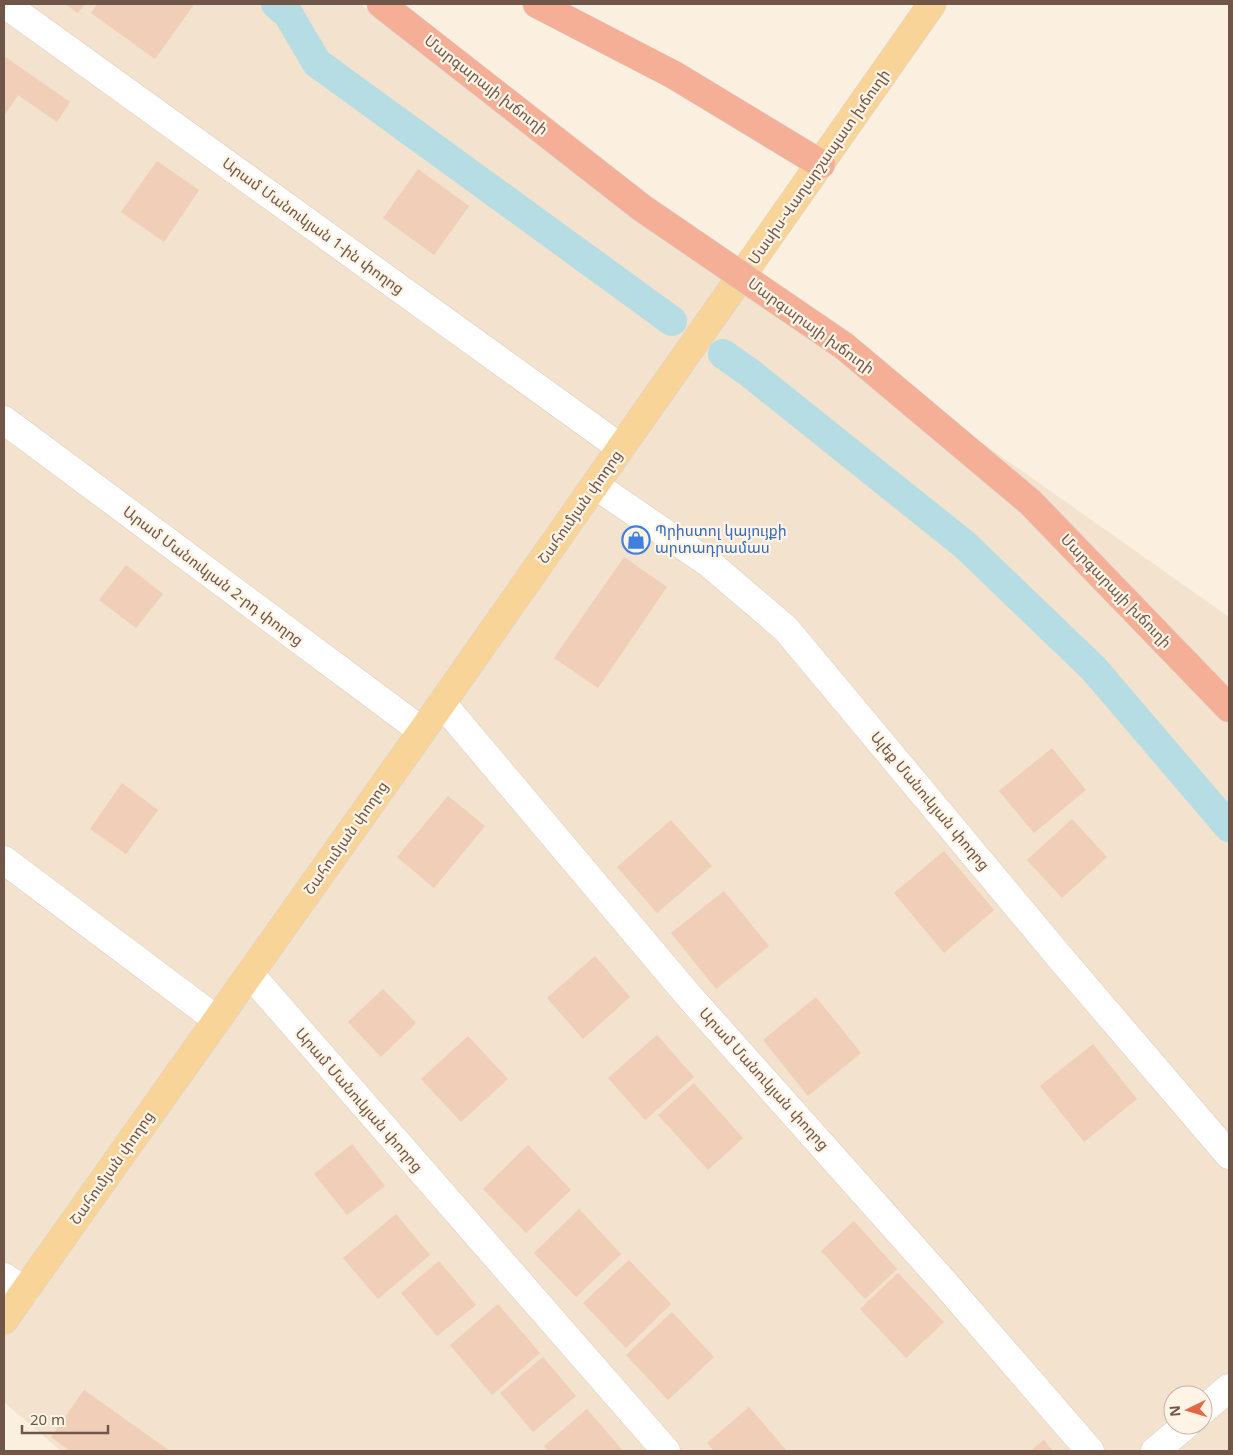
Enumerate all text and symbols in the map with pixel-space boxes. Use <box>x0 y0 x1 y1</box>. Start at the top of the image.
street label: Մարգարայի խճուղի <box>421 30 553 139</box>
street label: Մասիս-Վաղարշապատ խճուղի <box>743 65 894 268</box>
street label: Արամ Մանուկյան 1-ին փողոց <box>219 152 409 298</box>
street label: Մարգարայի խճուղի <box>744 273 879 378</box>
street label: Շահումյան փողոց <box>532 445 626 567</box>
street label: Արամ Մանուկյան 2-րդ փողոց <box>119 501 308 650</box>
place label: Պրիստոլ կայույքի արտադրամաս <box>655 520 787 557</box>
shop icon: Պրիստոլ կայույքի արտադրամաս <box>621 525 651 555</box>
street label: Մարգարայի խճուղի <box>1057 529 1177 652</box>
street label: Ալեք Մանուկյան փողոց <box>867 727 995 874</box>
street label: Շահումյան փողոց <box>298 776 392 898</box>
street label: Արամ Մանուկյան փողոց <box>695 1003 834 1154</box>
street label: Արամ Մանուկյան փողոց <box>291 1023 428 1176</box>
street label: Շահումյան փողոց <box>64 1106 158 1228</box>
north arrow <box>1163 1385 1213 1435</box>
scale bar <box>22 1402 109 1434</box>
text: N <box>1165 1405 1185 1418</box>
text: 20 m <box>30 1409 65 1429</box>

